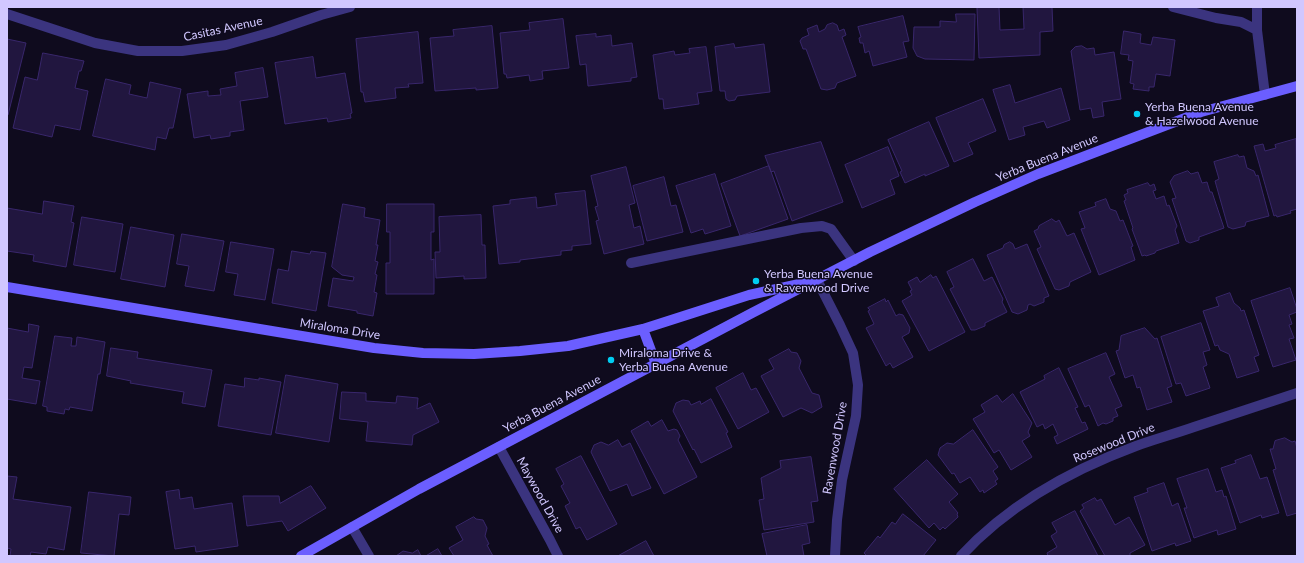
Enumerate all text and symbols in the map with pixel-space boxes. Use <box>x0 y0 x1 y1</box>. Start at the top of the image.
street label: Casitas Avenue <box>182 14 264 44</box>
place label: Yerba Buena Avenue & Hazelwood Avenue <box>1145 100 1259 128</box>
marker: Yerba Buena Avenue & Hazelwood Avenue <box>1132 109 1142 119</box>
street label: Yerba Buena Avenue <box>994 131 1100 185</box>
place label: Yerba Buena Avenue & Ravenwood Drive <box>764 267 873 295</box>
marker: Yerba Buena Avenue & Ravenwood Drive <box>751 276 761 286</box>
street label: Miraloma Drive <box>299 316 381 342</box>
place label: Miraloma Drive & Yerba Buena Avenue <box>619 346 728 374</box>
marker: Miraloma Drive & Yerba Buena Avenue <box>606 355 616 365</box>
street label: Yerba Buena Avenue <box>501 372 603 436</box>
street label: Ravenwood Drive <box>820 401 850 495</box>
street label: Rosewood Drive <box>1071 420 1157 466</box>
street label: Maywood Drive <box>513 455 567 535</box>

